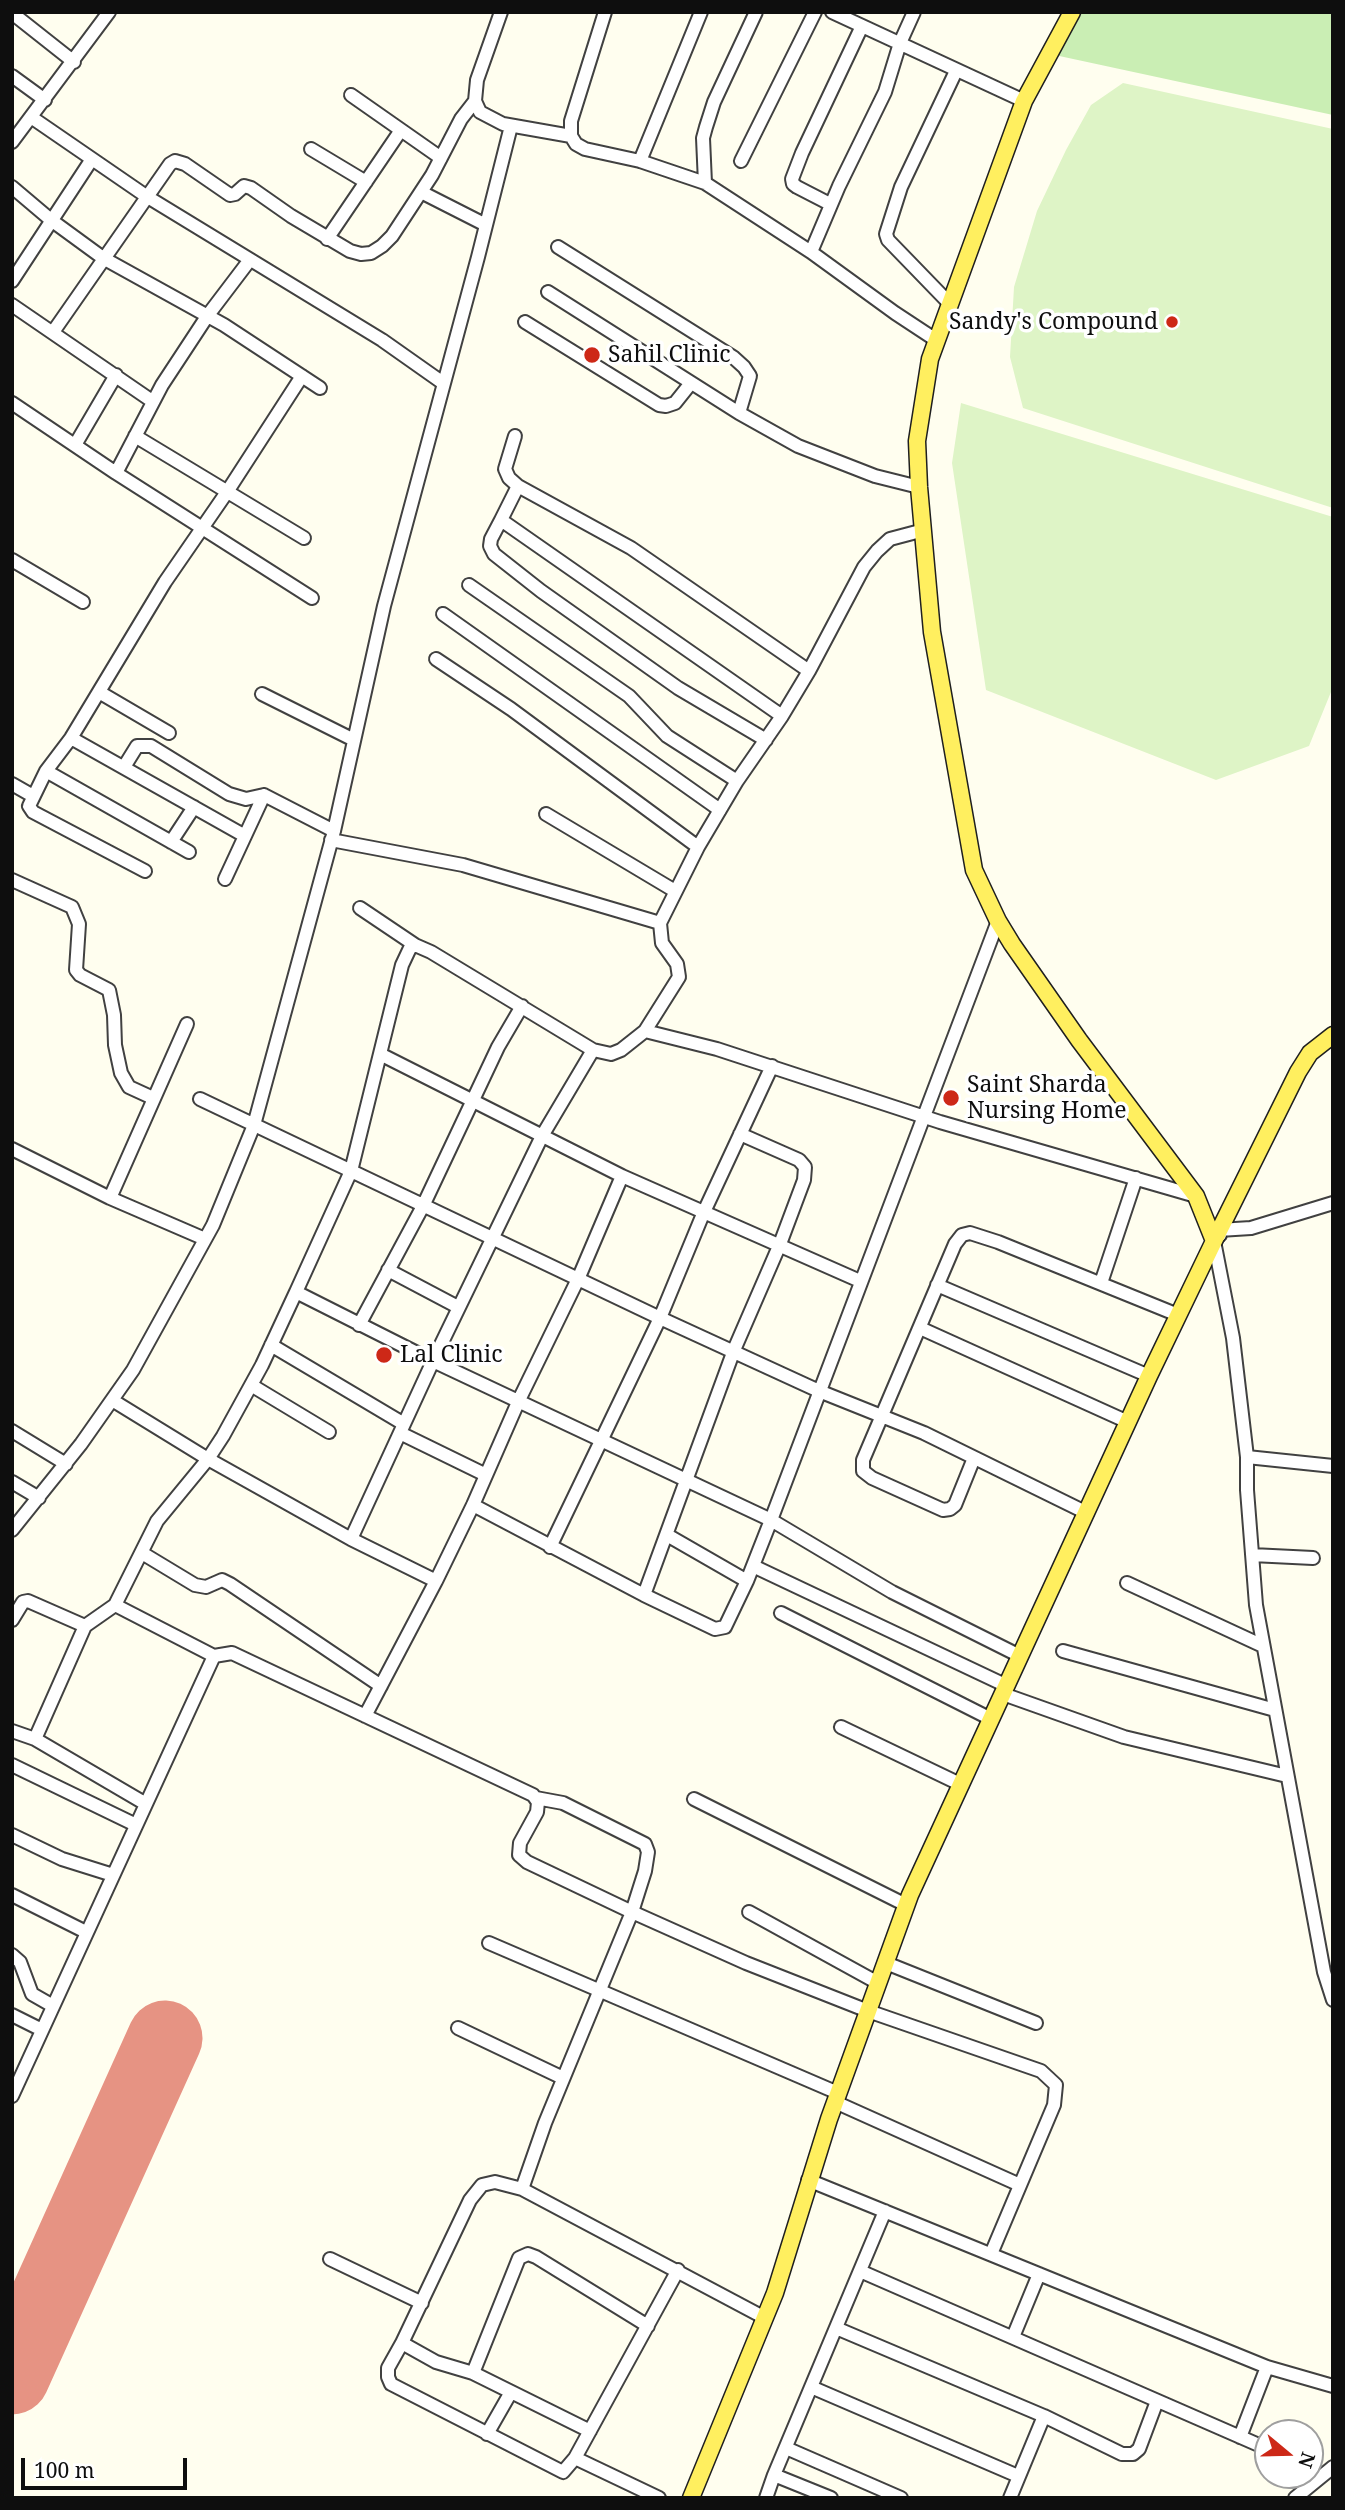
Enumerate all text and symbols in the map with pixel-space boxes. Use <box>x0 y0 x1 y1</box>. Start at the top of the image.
place label: Sandy's Compound <box>949 308 1158 336</box>
marker: Sandy's Compound <box>1164 314 1180 330</box>
place label: Sahil Clinic <box>608 341 731 369</box>
marker: Sahil Clinic <box>582 345 602 365</box>
place label: Saint Sharda Nursing Home <box>967 1071 1126 1125</box>
marker: Saint Sharda Nursing Home <box>941 1088 961 1108</box>
place label: Lal Clinic <box>400 1341 503 1369</box>
marker: Lal Clinic <box>374 1345 394 1365</box>
north arrow <box>1254 2419 1324 2489</box>
scale bar <box>24 2444 191 2488</box>
text: N <box>1292 2449 1322 2471</box>
text: 100 m <box>34 2456 95 2484</box>

